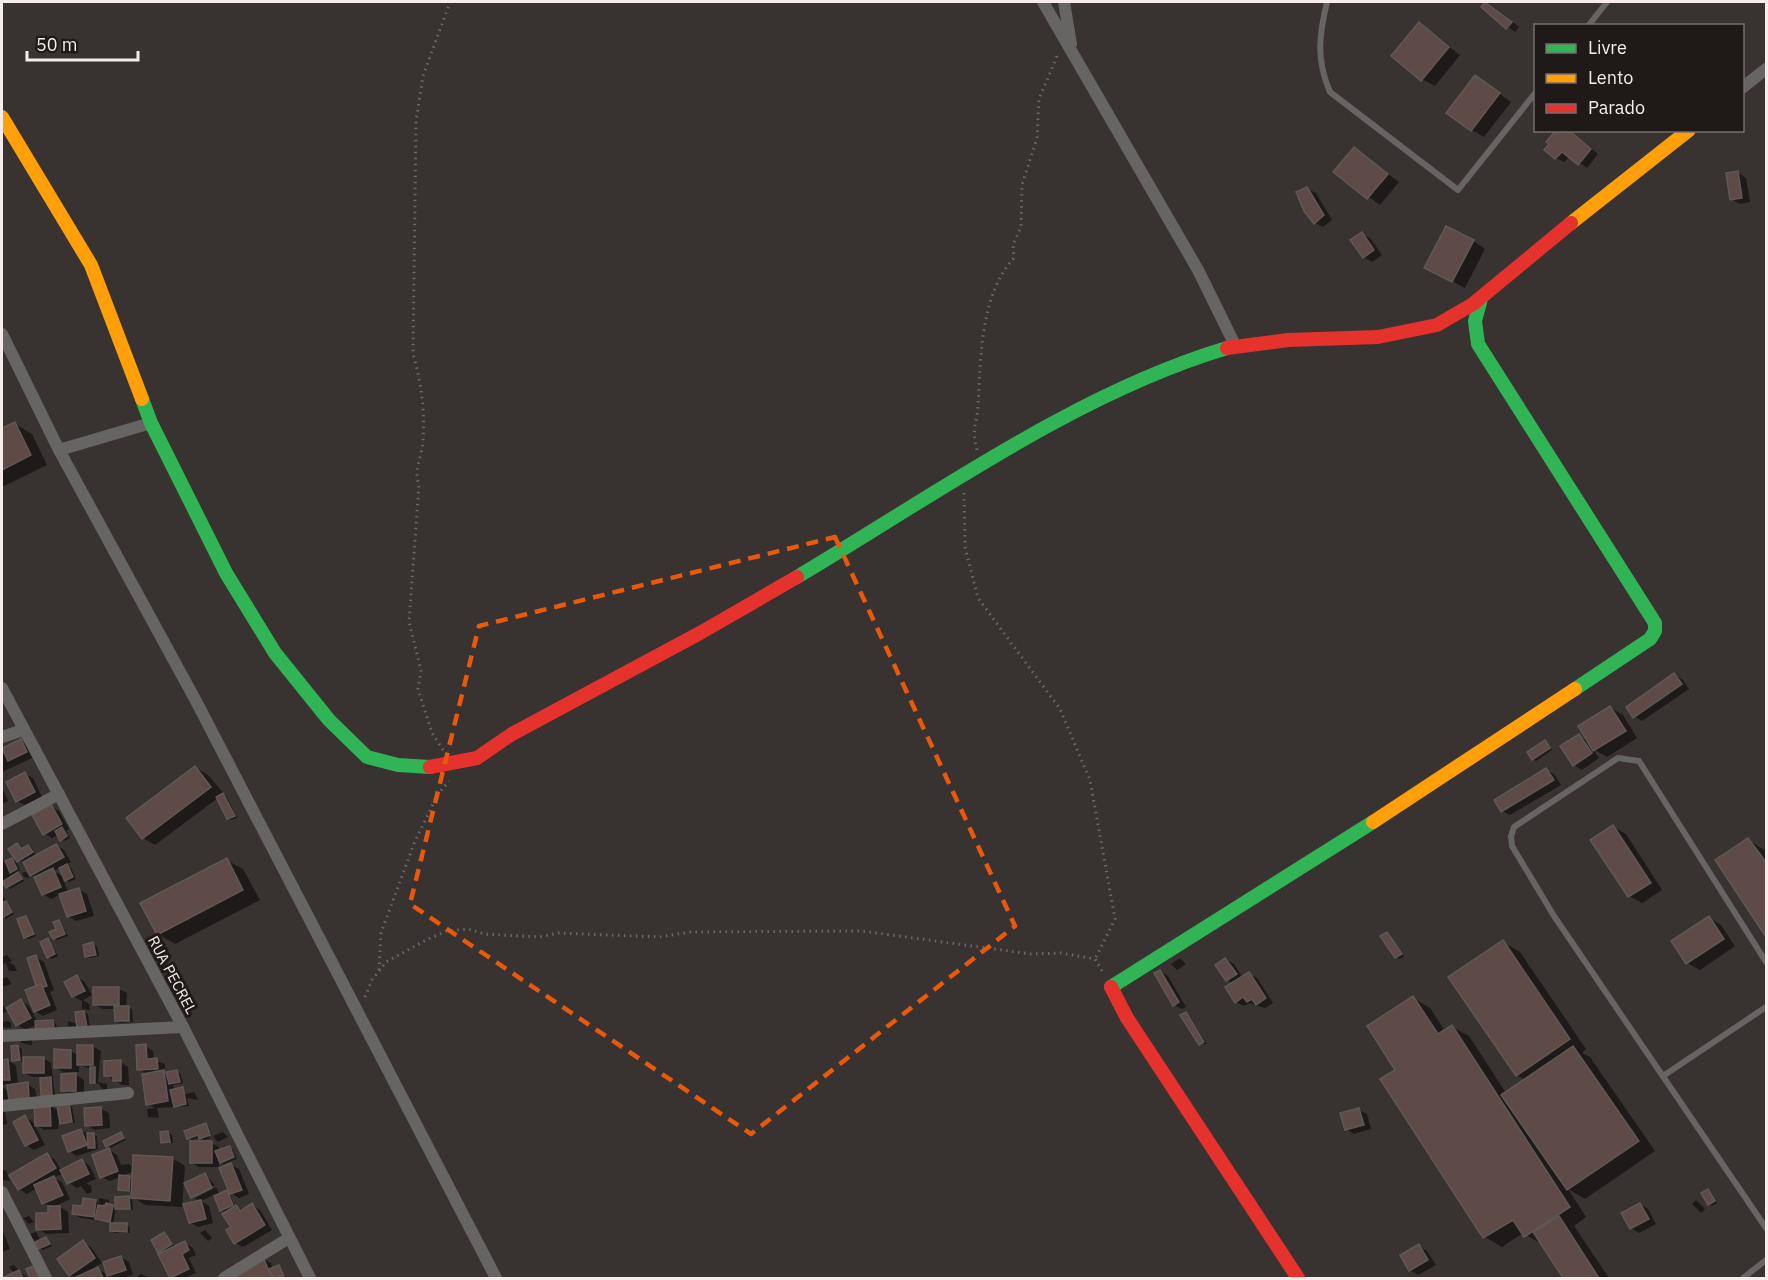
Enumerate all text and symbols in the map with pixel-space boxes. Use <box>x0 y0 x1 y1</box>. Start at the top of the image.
scale bar <box>27 24 138 62</box>
legend <box>1534 24 1744 132</box>
text: 50 m <box>36 33 78 56</box>
text: Livre <box>1588 36 1627 59</box>
text: Lento <box>1588 66 1633 89</box>
text: Parado <box>1588 96 1645 119</box>
street label: RUA PECREL <box>144 933 201 1017</box>

